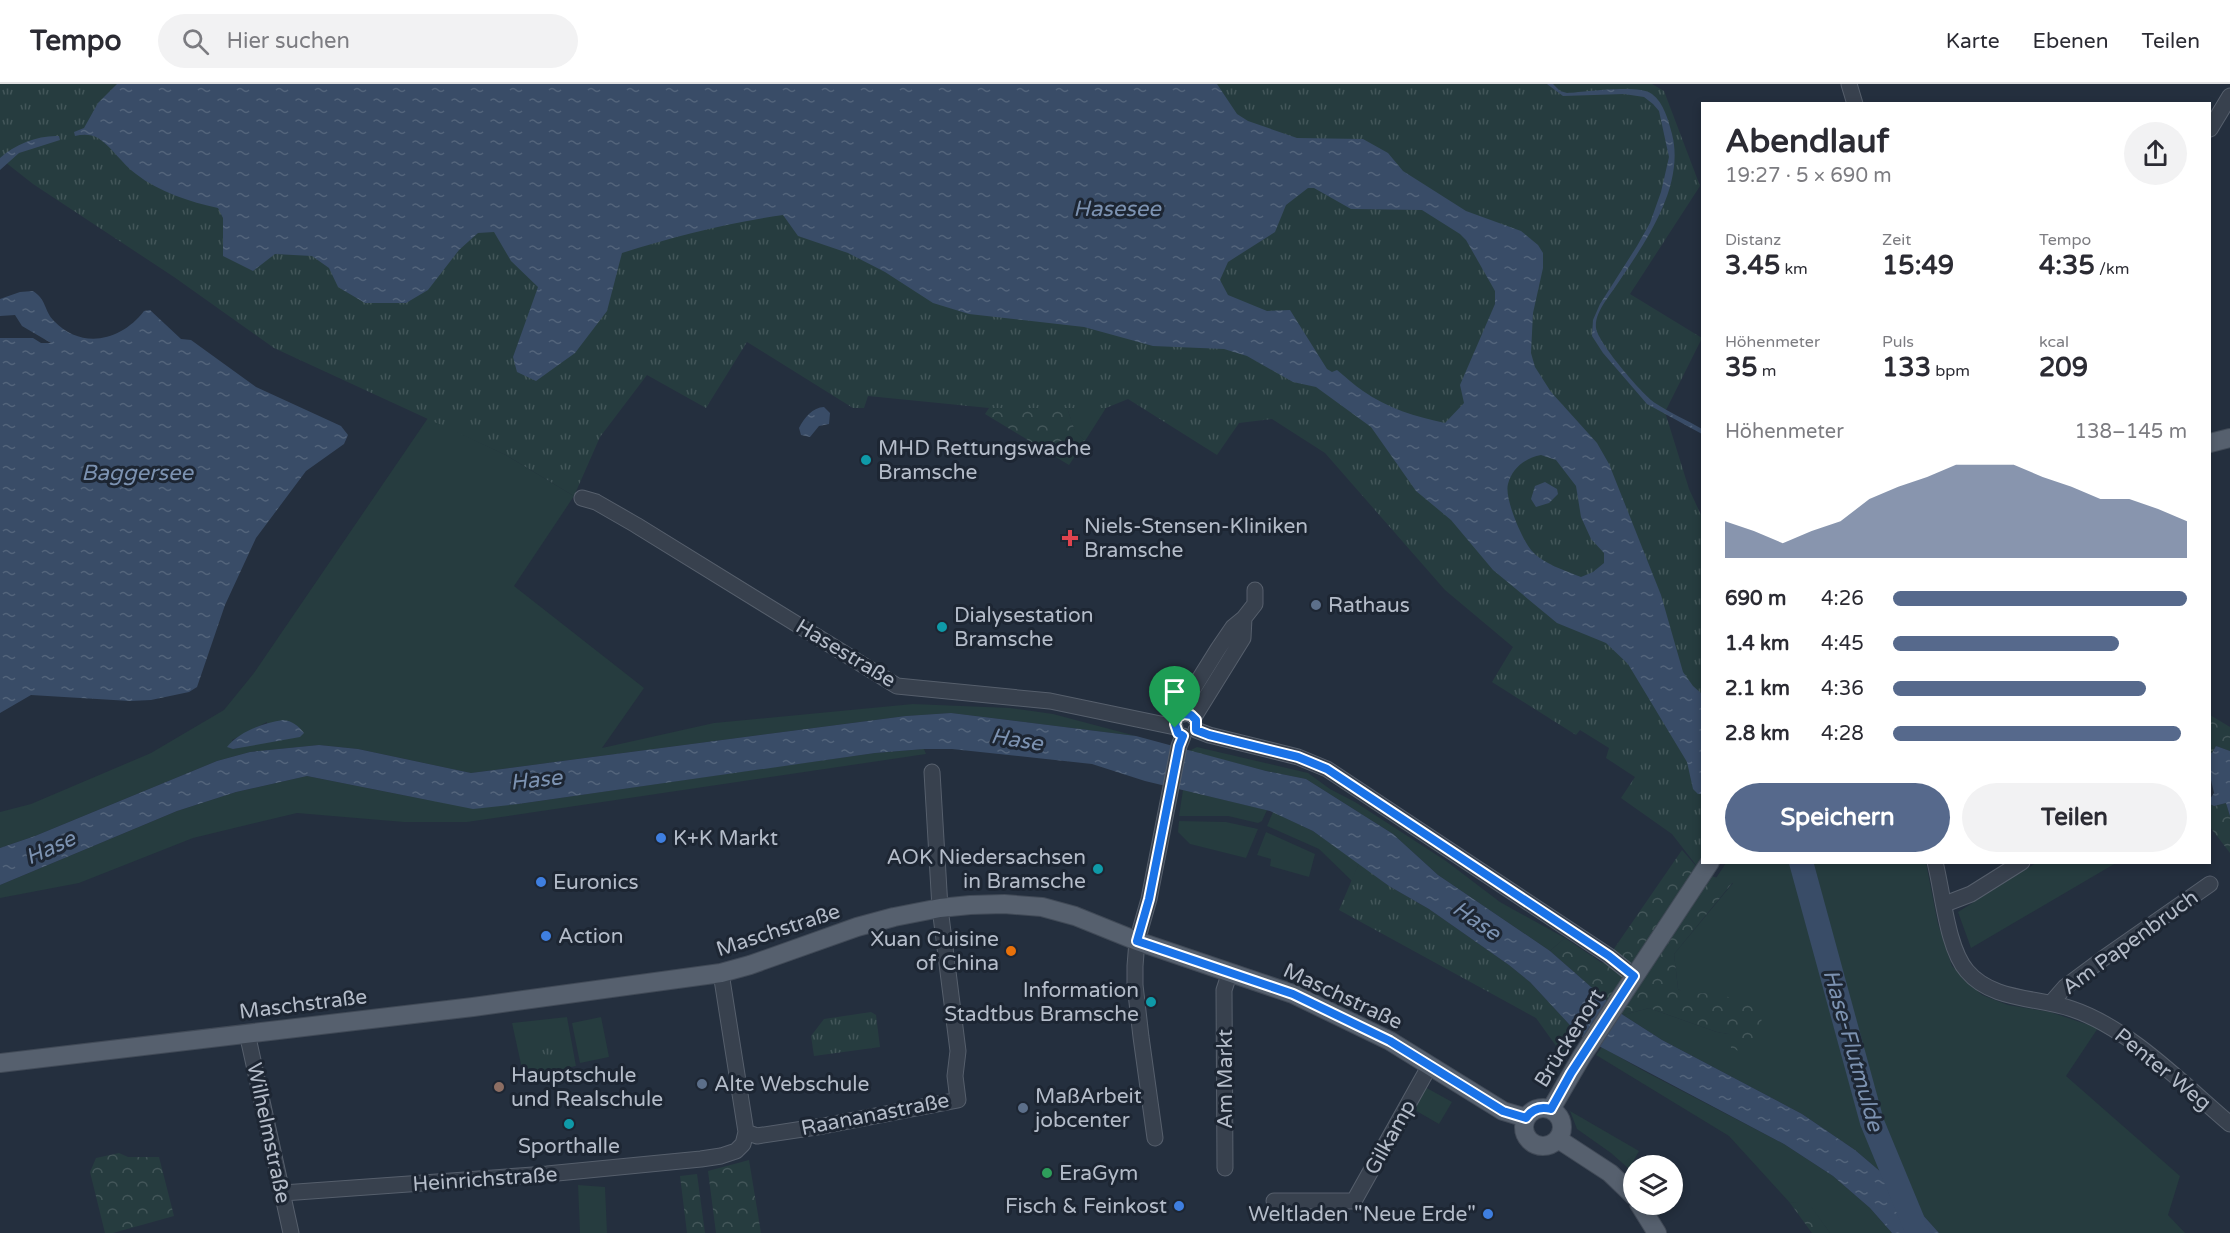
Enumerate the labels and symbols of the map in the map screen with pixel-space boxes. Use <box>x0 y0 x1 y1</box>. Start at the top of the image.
water label: Hasesee <box>1073 196 1162 222</box>
place label: MHD Rettungswache Bramsche <box>878 436 1091 485</box>
marker: MHD Rettungswache Bramsche <box>859 453 873 467</box>
water label: Baggersee <box>81 460 194 486</box>
place label: Niels-Stensen-Kliniken Bramsche <box>1084 514 1308 563</box>
marker: Niels-Stensen-Kliniken Bramsche <box>1061 529 1079 547</box>
place label: Rathaus <box>1328 593 1410 618</box>
marker: Rathaus <box>1309 598 1323 612</box>
place label: Dialysestation Bramsche <box>954 603 1093 652</box>
street label: Hasestraße <box>791 614 900 693</box>
marker: Dialysestation Bramsche <box>935 620 949 634</box>
pin <box>1149 666 1200 728</box>
water label: Hase <box>989 723 1046 757</box>
water label: Hase <box>509 764 565 796</box>
water label: Hase <box>21 825 81 870</box>
place label: K+K Markt <box>673 826 778 851</box>
marker: K+K Markt <box>654 831 668 845</box>
place label: AOK Niedersachsen in Bramsche <box>886 845 1086 894</box>
marker: AOK Niedersachsen in Bramsche <box>1091 862 1105 876</box>
place label: Euronics <box>553 870 639 895</box>
marker: Euronics <box>534 875 548 889</box>
street label: Am Papenbruch <box>2058 885 2203 1000</box>
water label: Hase <box>1448 895 1506 947</box>
street label: Maschstraße <box>713 899 843 962</box>
place label: Action <box>558 924 623 949</box>
place label: Xuan Cuisine of China <box>870 927 999 976</box>
marker: Action <box>539 929 553 943</box>
marker: Xuan Cuisine of China <box>1004 944 1018 958</box>
street label: Maschstraße <box>1279 958 1406 1035</box>
water label: Hase-Flutmulde <box>1818 967 1889 1136</box>
place label: Information Stadtbus Bramsche <box>944 978 1139 1027</box>
street label: Maschstraße <box>238 984 369 1025</box>
street label: Brückenort <box>1529 984 1609 1092</box>
marker: Information Stadtbus Bramsche <box>1144 995 1158 1009</box>
street label: Penter Weg <box>2109 1023 2216 1116</box>
street label: Am Markt <box>1213 1029 1238 1129</box>
street label: Wilhelmstraße <box>241 1060 296 1206</box>
place label: Hauptschule und Realschule <box>511 1063 663 1112</box>
place label: Alte Webschule <box>714 1072 869 1097</box>
marker: Alte Webschule <box>695 1077 709 1091</box>
marker: Hauptschule und Realschule <box>492 1080 506 1094</box>
place label: MaßArbeit jobcenter <box>1034 1084 1142 1133</box>
street label: Raananastraße <box>799 1088 951 1141</box>
street label: Gilkamp <box>1360 1095 1421 1179</box>
marker: MaßArbeit jobcenter <box>1016 1101 1030 1115</box>
marker: Sporthalle <box>562 1117 576 1131</box>
place label: Sporthalle <box>518 1134 620 1159</box>
place label: EraGym <box>1059 1161 1138 1186</box>
street label: Heinrichstraße <box>412 1162 558 1197</box>
marker: EraGym <box>1040 1166 1054 1180</box>
place label: Fisch & Feinkost <box>1005 1194 1167 1219</box>
marker: Fisch & Feinkost <box>1172 1199 1186 1213</box>
place label: Weltladen "Neue Erde" <box>1248 1202 1476 1227</box>
marker: Weltladen "Neue Erde" <box>1481 1207 1495 1221</box>

